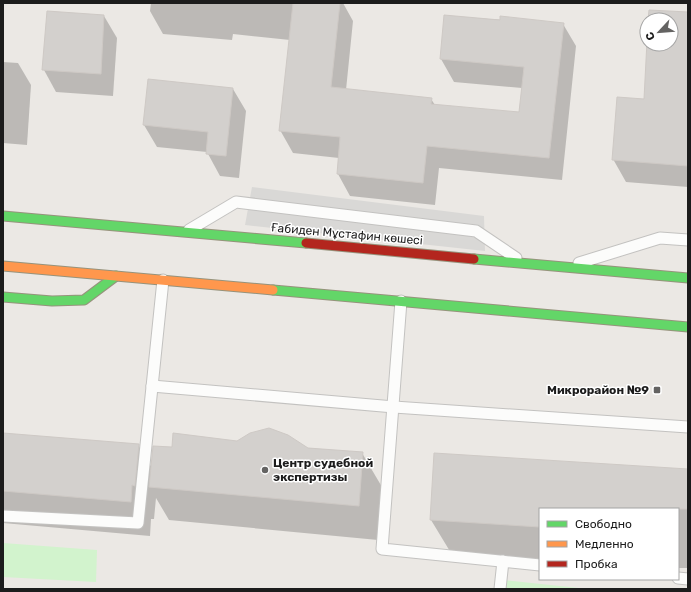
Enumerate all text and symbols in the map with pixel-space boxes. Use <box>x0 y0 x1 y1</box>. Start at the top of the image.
north arrow <box>639 12 679 52</box>
text: С <box>643 30 658 42</box>
street label: Ғабиден Мұстафин көшесі <box>271 220 423 248</box>
place label: Микрорайон №9 <box>547 383 649 397</box>
marker: Микрорайон №9 <box>652 385 662 395</box>
place label: Центр судебной экспертизы <box>273 456 373 484</box>
marker: Центр судебной экспертизы <box>260 465 270 475</box>
legend <box>539 508 679 580</box>
text: Свободно <box>575 517 632 531</box>
text: Медленно <box>575 537 634 551</box>
text: Пробка <box>575 557 618 571</box>

